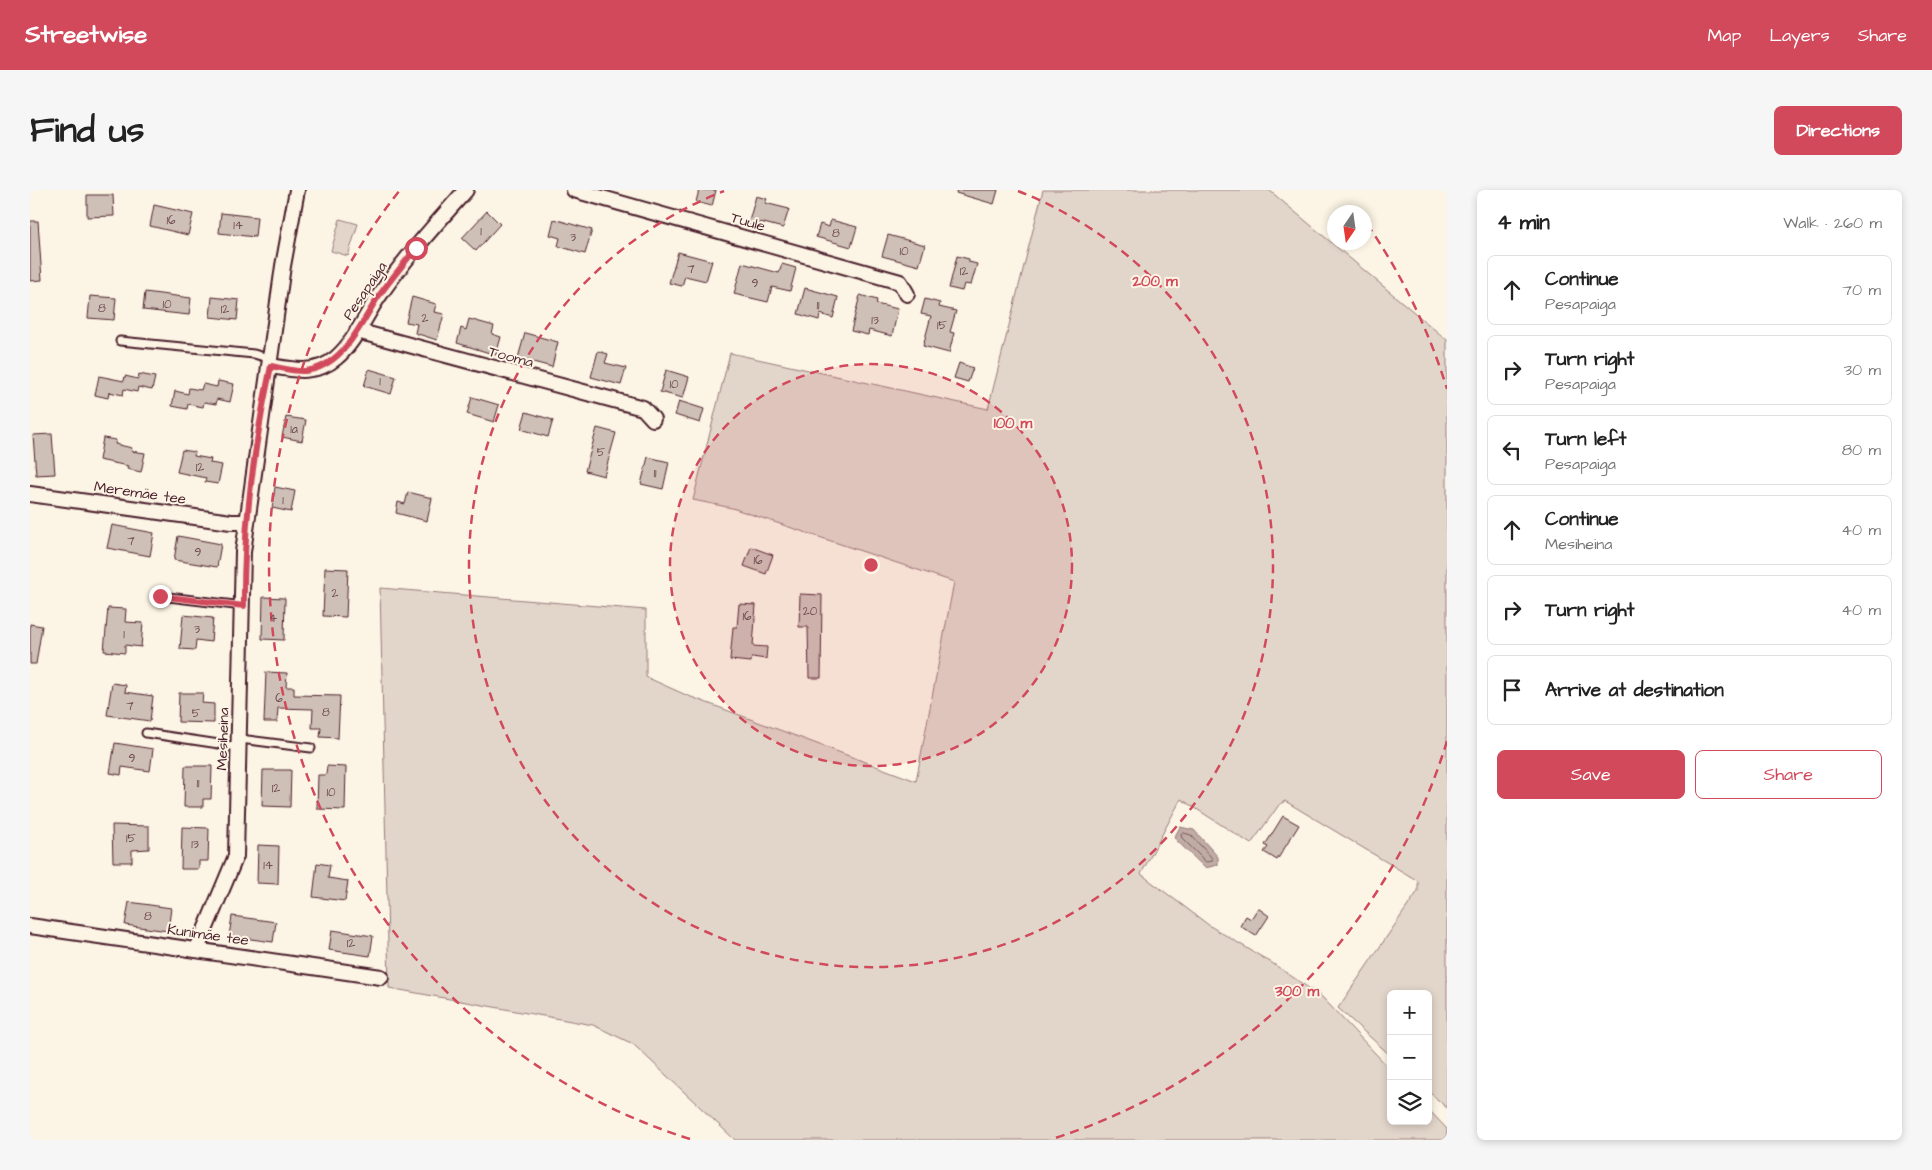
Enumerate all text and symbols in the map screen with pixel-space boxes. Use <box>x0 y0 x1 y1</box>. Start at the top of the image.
text: Streetwise <box>25 18 147 52</box>
text: Map <box>1707 23 1741 48</box>
text: Layers <box>1769 23 1830 48</box>
text: Share <box>1858 23 1907 48</box>
text: Find us <box>30 106 144 155</box>
button: Directions <box>1774 106 1902 155</box>
north arrow <box>1327 205 1372 250</box>
street label: Tuule <box>728 207 768 237</box>
text: 4 min <box>1497 208 1550 237</box>
house number: 16 <box>166 212 176 229</box>
text: Walk · 260 m <box>1783 212 1882 234</box>
house number: 14 <box>233 217 243 234</box>
house number: 1 <box>480 223 482 240</box>
house number: 8 <box>832 225 840 242</box>
house number: 3 <box>570 229 576 246</box>
route start <box>405 237 428 260</box>
house number: 10 <box>899 243 909 260</box>
street label: Pesapaiga <box>338 257 393 325</box>
house number: 7 <box>687 261 695 278</box>
house number: 12 <box>960 263 968 280</box>
text: Continue <box>1545 266 1619 293</box>
text: 200 m <box>1131 271 1178 292</box>
house number: 9 <box>752 275 759 292</box>
icon: ahead <box>1498 276 1526 304</box>
text: 70 m <box>1842 279 1881 301</box>
text: Pesapaiga <box>1545 293 1616 315</box>
house number: 10 <box>162 296 172 313</box>
house number: 11 <box>816 297 820 314</box>
house number: 8 <box>98 300 106 317</box>
house number: 12 <box>221 301 229 318</box>
house number: 2 <box>422 310 429 327</box>
house number: 13 <box>871 312 879 329</box>
house number: 15 <box>937 317 948 334</box>
street label: Tooma <box>486 341 536 373</box>
text: Turn right <box>1545 346 1634 373</box>
icon: right <box>1498 356 1526 384</box>
text: 30 m <box>1844 359 1881 381</box>
house number: 1 <box>379 373 381 390</box>
text: Pesapaiga <box>1545 373 1616 395</box>
house number: 10 <box>669 376 679 393</box>
text: 100 m <box>994 413 1033 434</box>
house number: 1a <box>290 421 298 438</box>
text: Turn left <box>1545 426 1626 453</box>
icon: left <box>1498 436 1526 464</box>
text: 80 m <box>1842 439 1881 461</box>
house number: 5 <box>597 444 606 461</box>
text: Pesapaiga <box>1545 453 1616 475</box>
house number: 12 <box>196 459 204 476</box>
house number: 11 <box>653 465 657 482</box>
street label: Meremäe tee <box>93 476 187 510</box>
house number: 1 <box>282 492 284 509</box>
text: Continue <box>1545 506 1619 533</box>
icon: ahead <box>1498 516 1526 544</box>
text: 40 m <box>1841 519 1881 541</box>
house number: 7 <box>127 533 135 550</box>
text: Mesiheina <box>1545 533 1612 555</box>
house number: 9 <box>195 544 202 561</box>
house number: 16 <box>753 552 763 569</box>
centre of rings <box>862 556 880 574</box>
route end <box>149 585 172 608</box>
house number: 2 <box>332 585 339 602</box>
icon: right <box>1498 596 1526 624</box>
text: Turn right <box>1545 597 1634 624</box>
text: 40 m <box>1841 599 1881 621</box>
house number: 20 <box>803 603 818 620</box>
house number: 16 <box>742 608 752 625</box>
house number: 4 <box>269 610 277 627</box>
house number: 3 <box>194 621 200 638</box>
house number: 1 <box>123 626 125 643</box>
icon: arrive <box>1498 676 1526 704</box>
text: Arrive at destination <box>1545 677 1724 704</box>
house number: 6 <box>275 690 283 707</box>
house number: 7 <box>126 698 134 715</box>
house number: 8 <box>322 704 330 721</box>
house number: 5 <box>192 705 201 722</box>
street label: Mesiheina <box>211 707 235 771</box>
house number: 9 <box>129 750 136 767</box>
button: Save <box>1497 750 1685 799</box>
button: Share <box>1695 750 1882 799</box>
house number: 11 <box>196 775 200 792</box>
house number: 12 <box>272 780 280 797</box>
house number: 10 <box>326 784 336 801</box>
house number: 15 <box>126 830 137 847</box>
house number: 13 <box>191 836 199 853</box>
house number: 14 <box>263 857 273 874</box>
house number: 8 <box>144 908 152 925</box>
street label: Kunimäe tee <box>166 919 250 951</box>
house number: 12 <box>347 935 355 952</box>
text: 300 m <box>1274 981 1319 1002</box>
map controls <box>1387 990 1432 1125</box>
button: + <box>1387 990 1432 1035</box>
button: − <box>1387 1035 1432 1080</box>
button: layers <box>1387 1080 1432 1125</box>

